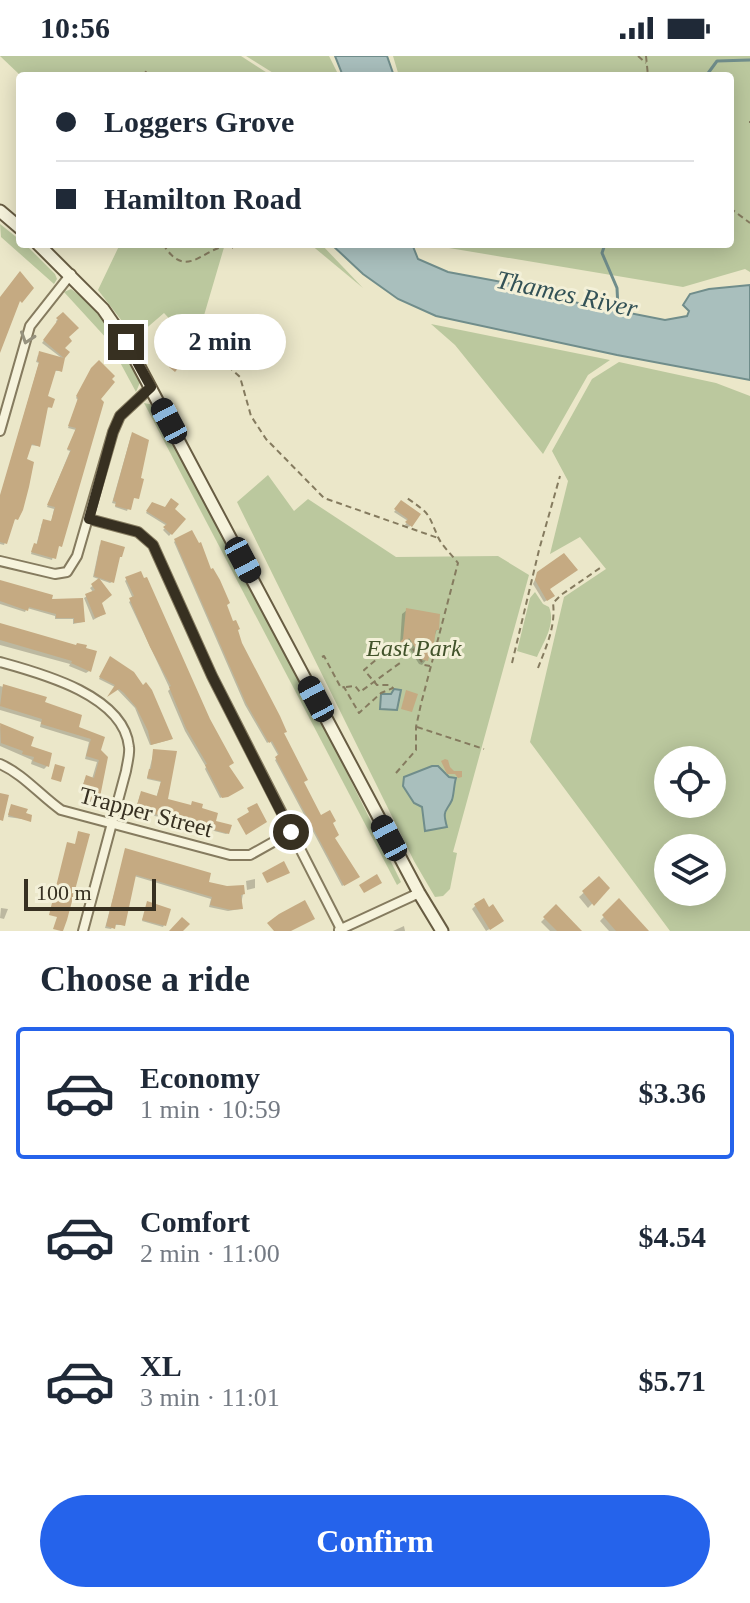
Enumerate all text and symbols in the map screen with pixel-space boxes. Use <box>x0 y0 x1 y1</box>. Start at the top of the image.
text: 10:56 <box>40 11 110 44</box>
text: Loggers Grove <box>104 105 294 138</box>
text: Hamilton Road <box>104 182 302 215</box>
water label: Thames River <box>494 265 641 323</box>
callout: 2 min <box>154 314 286 370</box>
route end <box>108 324 144 360</box>
text: 2 min <box>189 327 251 356</box>
one-way arrow <box>20 330 36 344</box>
car <box>147 394 191 448</box>
car <box>221 533 265 587</box>
park label: East Park <box>365 635 462 661</box>
car <box>294 672 338 726</box>
map controls <box>654 746 726 906</box>
button: locate <box>654 746 726 818</box>
street label: Trapper Street <box>76 782 216 842</box>
car <box>367 811 411 865</box>
route start <box>273 814 309 850</box>
button: layers <box>654 834 726 906</box>
scale bar <box>24 875 156 911</box>
text: 100 m <box>36 880 92 905</box>
text: Choose a ride <box>40 959 250 999</box>
icon: car <box>44 1057 116 1129</box>
text: Economy <box>140 1061 260 1094</box>
text: $3.36 <box>639 1076 706 1109</box>
text: 1 min · 10:59 <box>140 1095 281 1124</box>
icon: car <box>44 1201 116 1273</box>
text: Comfort <box>140 1205 250 1238</box>
text: $4.54 <box>639 1220 706 1253</box>
text: 2 min · 11:00 <box>140 1239 280 1268</box>
icon: car <box>44 1345 116 1417</box>
text: XL <box>140 1349 182 1382</box>
text: $5.71 <box>639 1364 706 1397</box>
text: 3 min · 11:01 <box>140 1383 280 1412</box>
button: Confirm <box>40 1495 710 1587</box>

